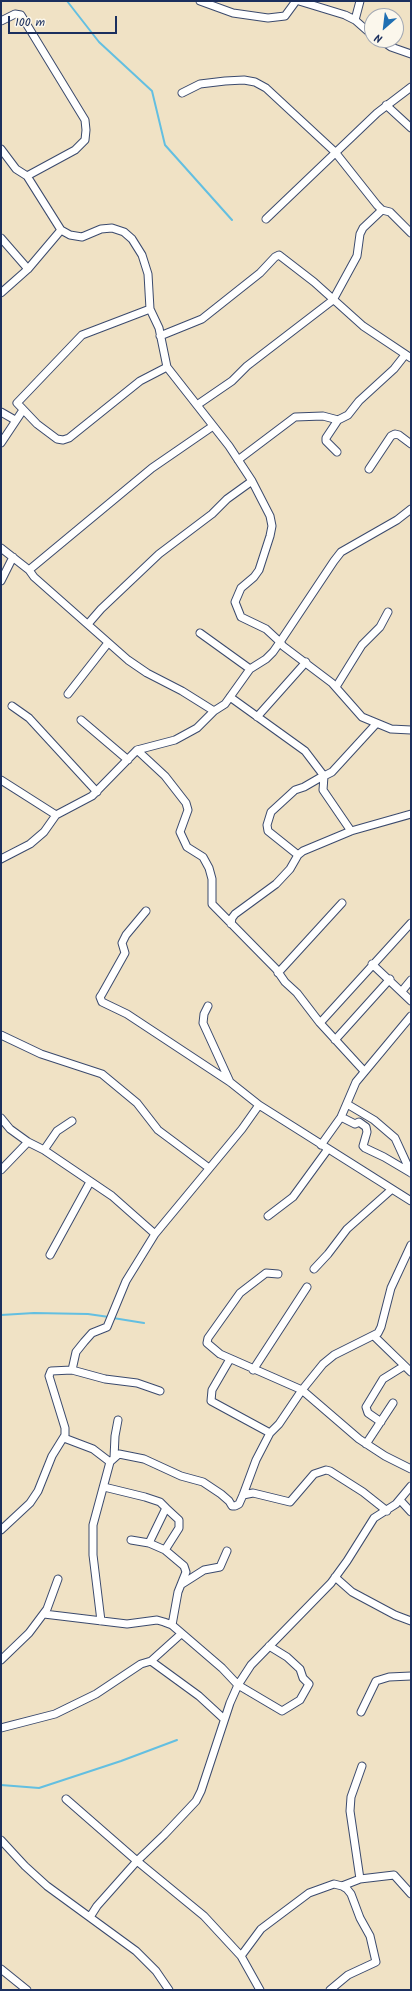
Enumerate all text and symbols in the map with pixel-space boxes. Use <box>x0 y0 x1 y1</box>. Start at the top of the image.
scale bar <box>10 8 119 34</box>
north arrow <box>364 8 404 48</box>
text: 100 m <box>15 13 45 32</box>
text: N <box>372 28 386 47</box>

